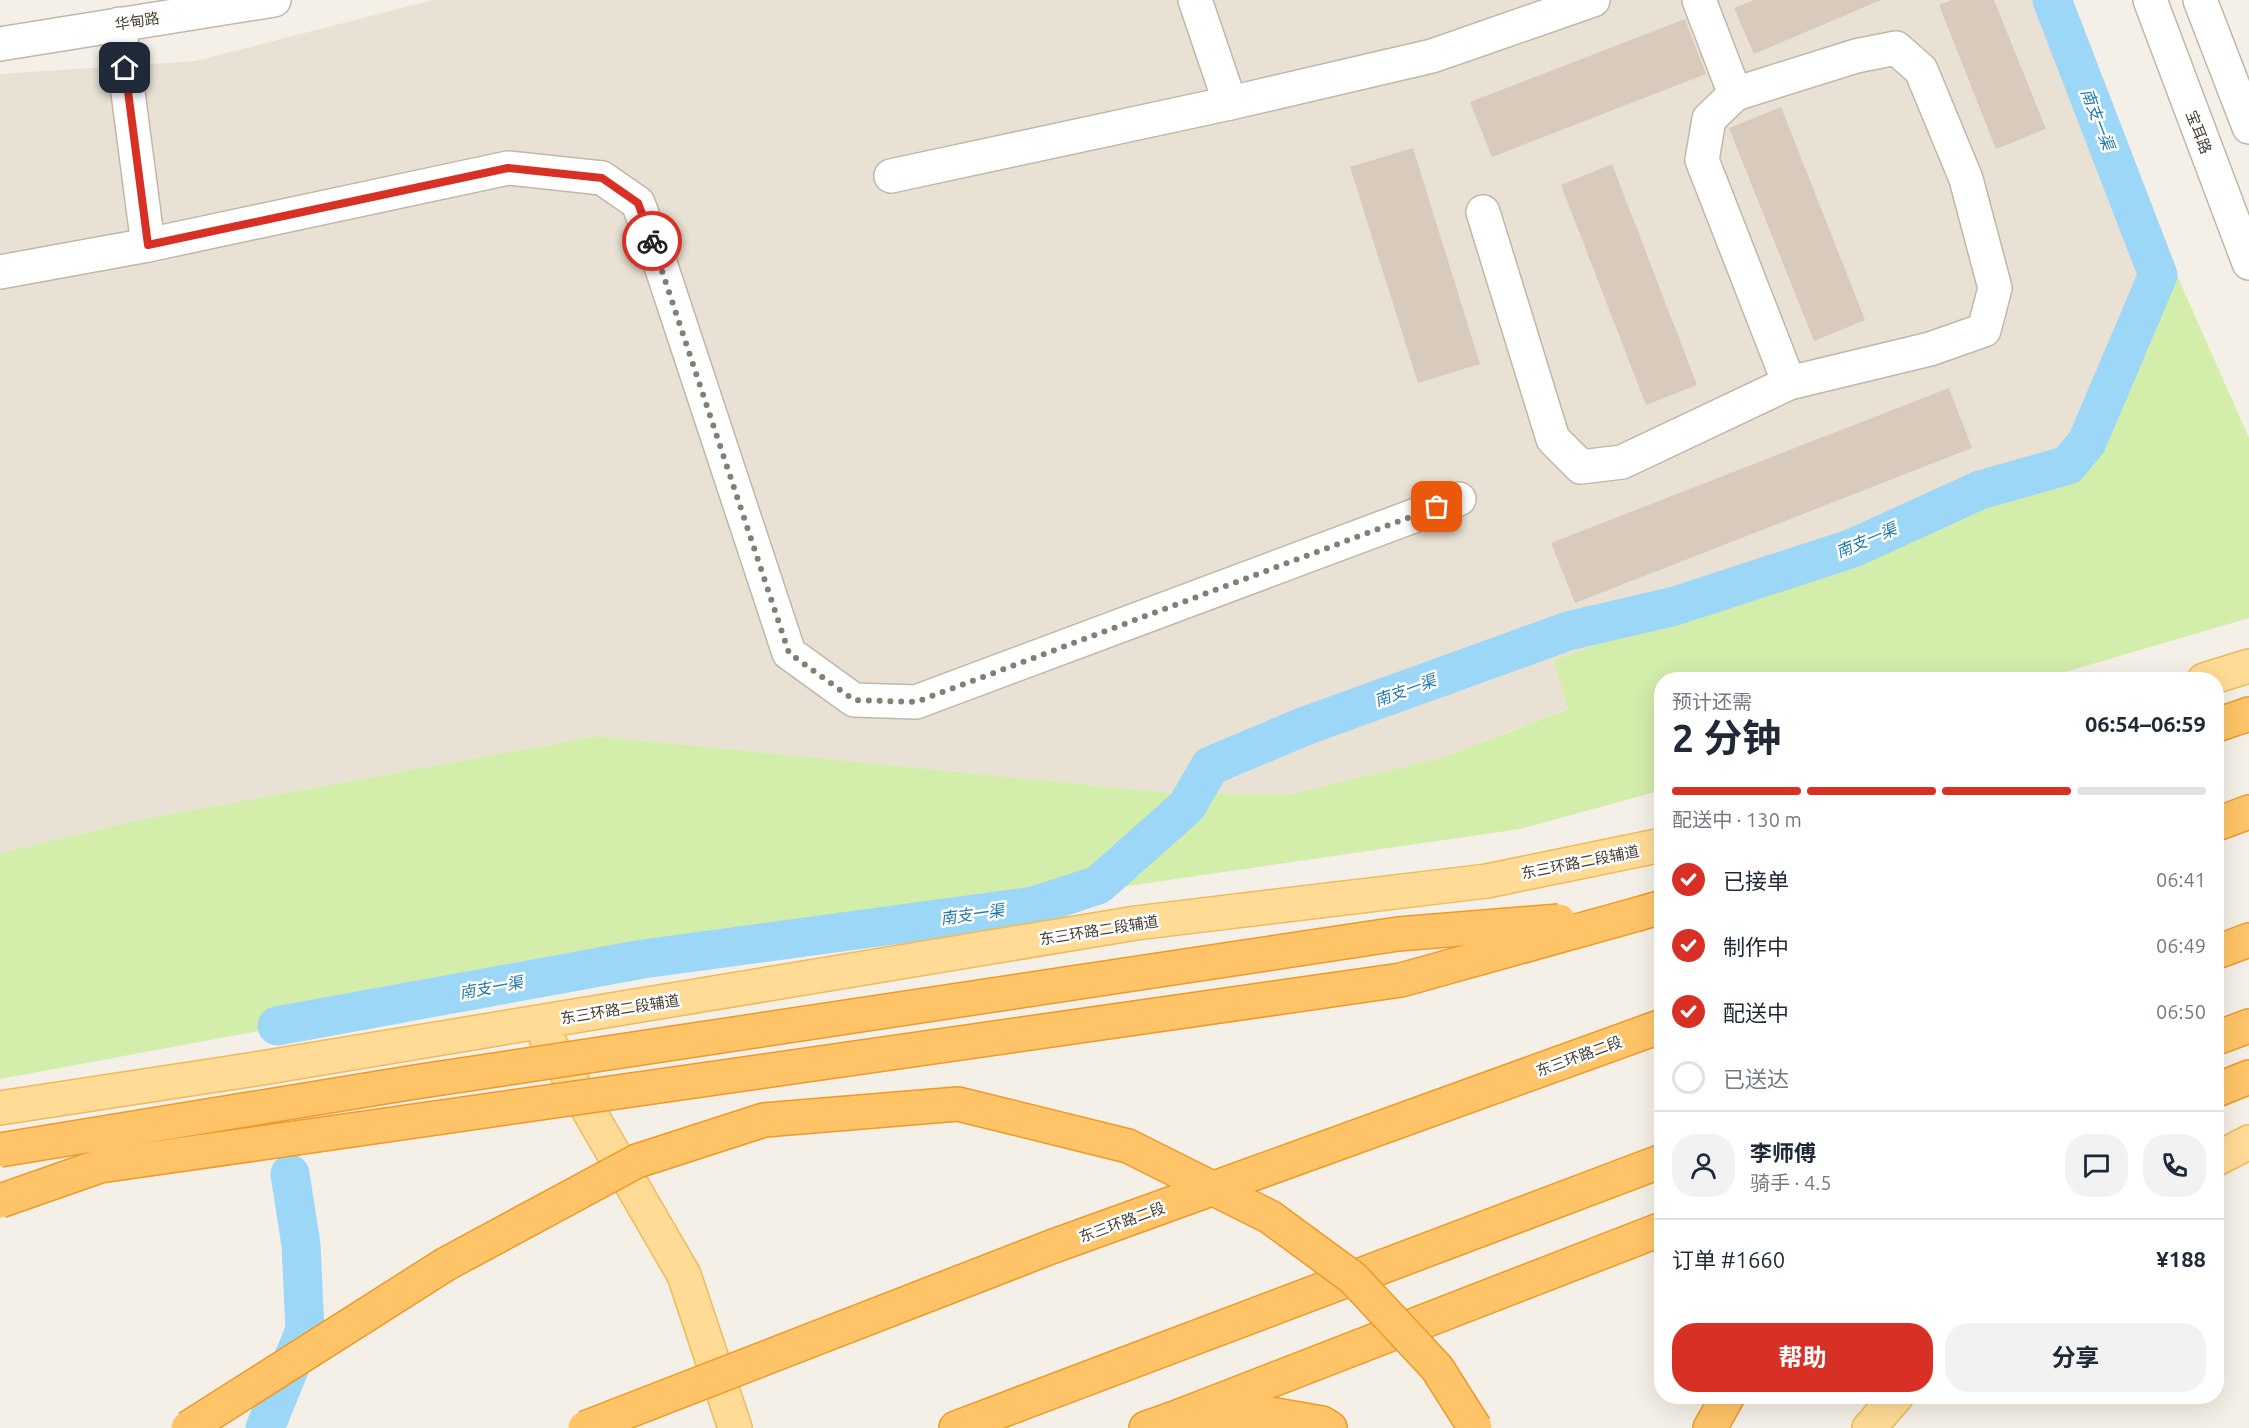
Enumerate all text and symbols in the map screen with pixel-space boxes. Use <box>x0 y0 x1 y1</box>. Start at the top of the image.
street label: 华甸路 <box>113 9 161 33</box>
pin <box>99 42 150 93</box>
icon: home <box>108 51 141 84</box>
water label: 南支一渠 <box>2078 86 2119 154</box>
street label: 宝耳路 <box>2183 108 2215 156</box>
courier <box>622 211 682 271</box>
icon: bike <box>636 225 669 258</box>
pin <box>1411 481 1462 532</box>
icon: bag <box>1420 490 1453 523</box>
water label: 南支一渠 <box>1833 518 1901 561</box>
water label: 南支一渠 <box>1372 670 1440 709</box>
text: 预计还需 <box>1672 690 1752 713</box>
text: 06:54–06:59 <box>2085 711 2206 736</box>
text: 2 分钟 <box>1672 716 1781 759</box>
text: 配送中 · 130 m <box>1672 808 1802 831</box>
street label: 东三环路二段辅道 <box>1519 842 1641 882</box>
icon: check <box>1672 863 1705 896</box>
text: 已接单 <box>1723 868 1789 893</box>
text: 06:41 <box>2156 868 2206 891</box>
water label: 南支一渠 <box>939 900 1007 927</box>
street label: 东三环路二段辅道 <box>1038 912 1160 948</box>
icon: check <box>1672 929 1705 962</box>
text: 制作中 <box>1723 934 1789 959</box>
text: 06:49 <box>2156 934 2206 957</box>
water label: 南支一渠 <box>458 972 526 1001</box>
street label: 东三环路二段辅道 <box>559 991 681 1027</box>
icon: check <box>1672 995 1705 1028</box>
text: 配送中 <box>1723 1000 1789 1025</box>
text: 06:50 <box>2156 1000 2206 1023</box>
street label: 东三环路二段 <box>1534 1033 1624 1079</box>
text: 已送达 <box>1723 1066 1789 1091</box>
button: person <box>1672 1134 1735 1197</box>
button: chat <box>2065 1134 2128 1197</box>
button: phone <box>2143 1134 2206 1197</box>
text: 李师傅 <box>1750 1140 1816 1165</box>
text: 骑手 · 4.5 <box>1750 1171 1832 1194</box>
street label: 东三环路二段 <box>1077 1199 1167 1245</box>
text: ¥188 <box>2156 1246 2206 1271</box>
text: 订单 #1660 <box>1672 1247 1785 1272</box>
button: 帮助 <box>1672 1323 1933 1392</box>
button: 分享 <box>1945 1323 2206 1392</box>

